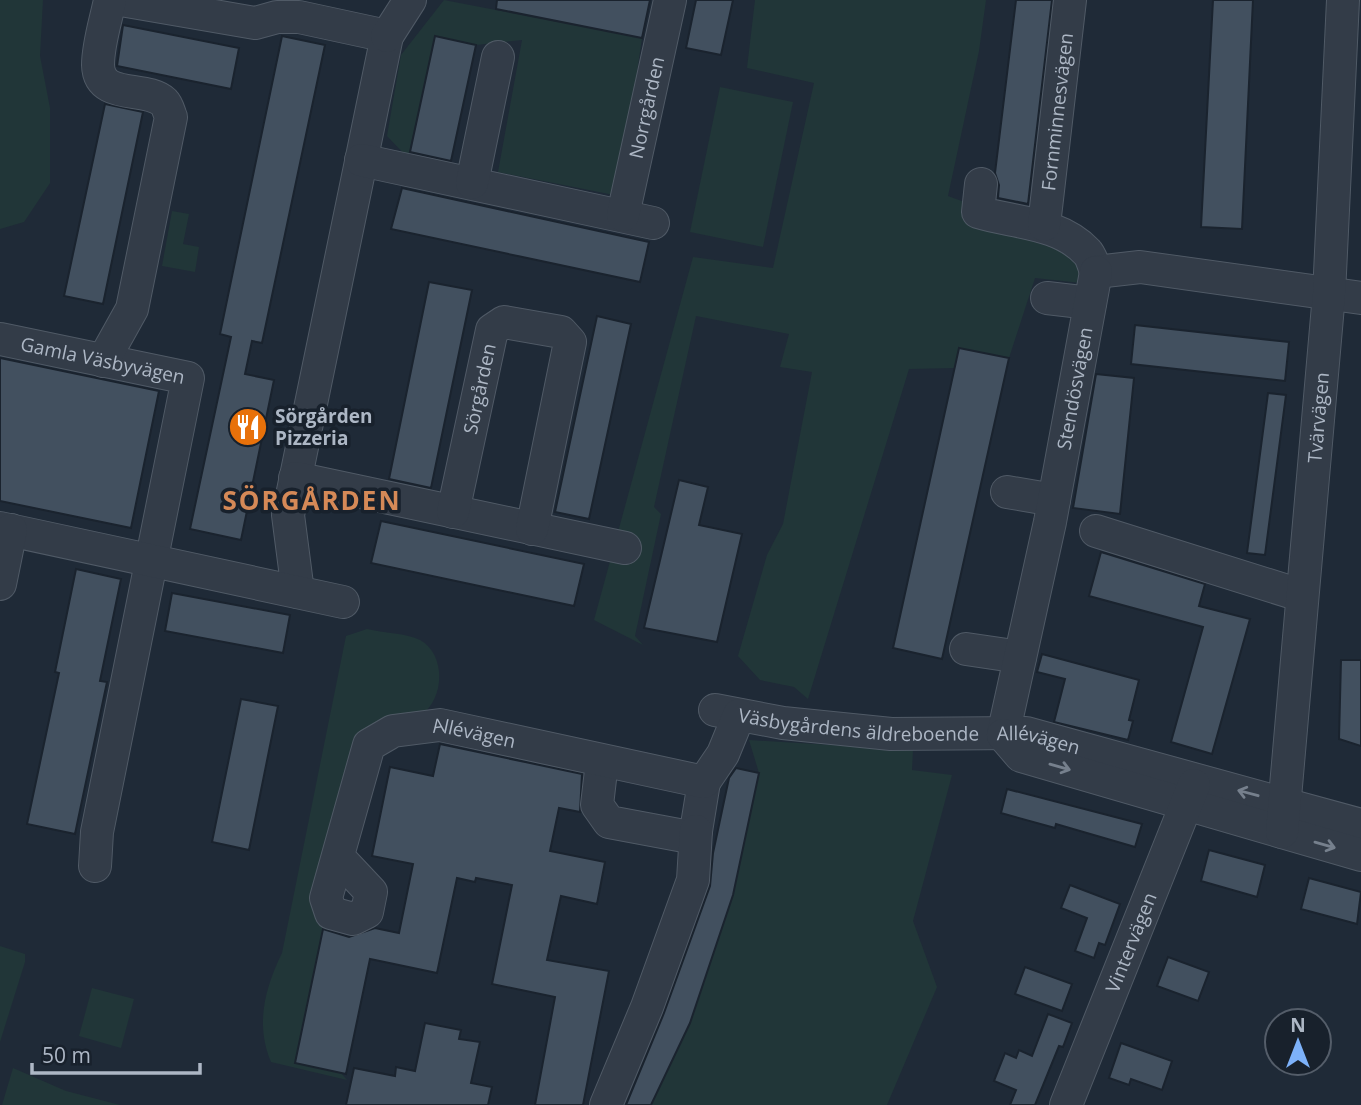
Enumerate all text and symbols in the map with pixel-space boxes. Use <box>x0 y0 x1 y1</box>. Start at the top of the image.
street label: Fornminnesvägen <box>1035 31 1079 192</box>
street label: Norrgården <box>623 54 670 161</box>
street label: Stendösvägen <box>1051 325 1099 452</box>
street label: Gamla Väsbyvägen <box>18 331 187 390</box>
street label: Sörgården <box>457 341 502 437</box>
street label: Tvärvägen <box>1301 371 1335 464</box>
place label: Sörgården Pizzeria <box>275 403 372 451</box>
restaurant icon: Sörgården Pizzeria <box>227 406 269 448</box>
district label: SÖRGÅRDEN <box>222 482 402 518</box>
street label: Väsbygårdens äldreboende <box>736 702 979 747</box>
street label: Allévägen <box>430 712 518 754</box>
street label: Allévägen <box>997 720 1083 760</box>
one-way arrow <box>1049 762 1071 775</box>
one-way arrow <box>1237 786 1259 799</box>
one-way arrow <box>1314 839 1336 852</box>
street label: Vintervägen <box>1099 889 1163 996</box>
north arrow <box>1263 1007 1333 1077</box>
text: N <box>1290 1012 1306 1038</box>
scale bar <box>32 1032 200 1076</box>
text: 50 m <box>42 1041 91 1069</box>

